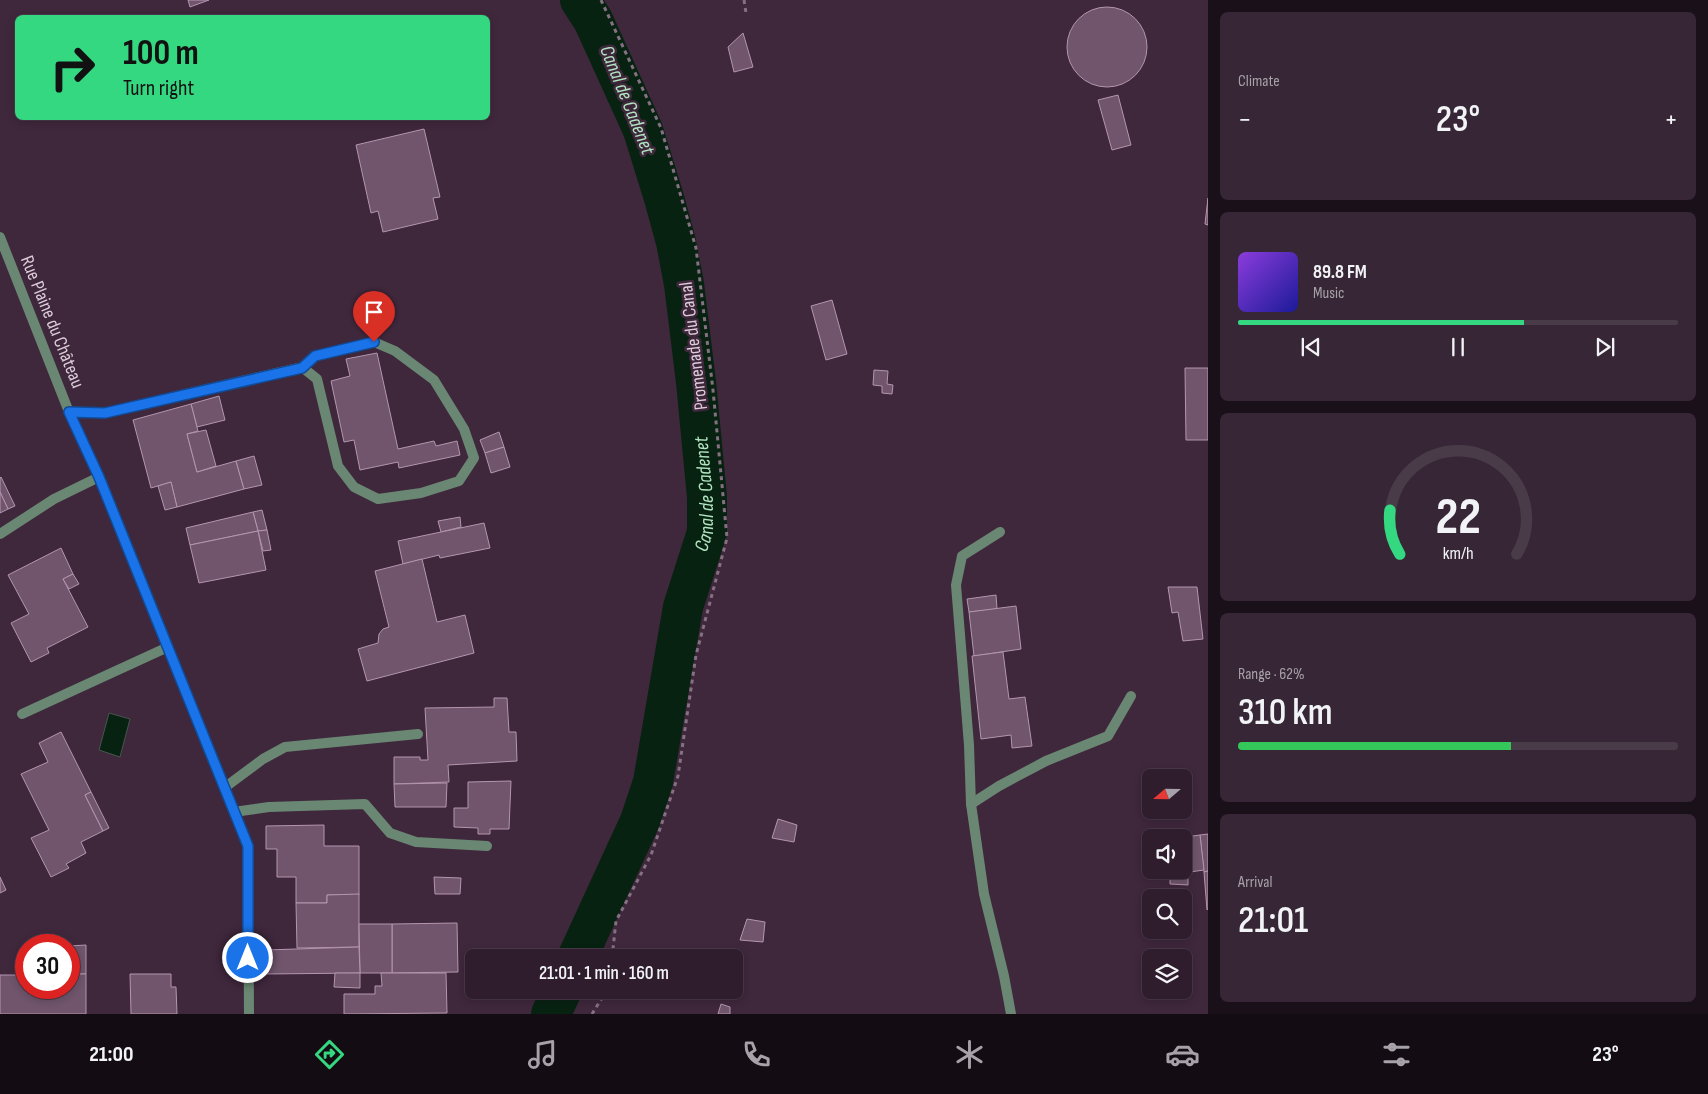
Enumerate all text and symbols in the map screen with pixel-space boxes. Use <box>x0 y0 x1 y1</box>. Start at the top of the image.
text: 100 m <box>123 32 199 75</box>
icon: right <box>40 35 105 100</box>
water label: Canal de Cadenet <box>594 42 660 159</box>
text: Climate <box>1238 72 1280 91</box>
text: Turn right <box>123 75 194 102</box>
text: 23° <box>1436 97 1480 142</box>
text: − <box>1238 103 1252 136</box>
text: + <box>1664 103 1678 136</box>
street label: Rue Plaine du Château <box>15 252 89 392</box>
text: 89.8 FM <box>1313 261 1367 284</box>
street label: Promenade du Canal <box>675 281 713 411</box>
text: Music <box>1313 284 1344 303</box>
pin <box>353 291 395 342</box>
icon: arrive <box>360 298 388 326</box>
icon: previous <box>1297 333 1325 361</box>
icon: pause <box>1444 333 1472 361</box>
icon: next <box>1591 333 1619 361</box>
water label: Canal de Cadenet <box>689 435 719 555</box>
text: 22 <box>1435 486 1481 549</box>
text: km/h <box>1443 543 1473 564</box>
text: Range · 62% <box>1238 665 1305 684</box>
text: 310 km <box>1238 690 1333 735</box>
north arrow <box>1142 769 1192 819</box>
map controls <box>1142 769 1192 999</box>
button: sound <box>1142 829 1192 879</box>
text: Arrival <box>1238 873 1272 892</box>
button: search <box>1142 889 1192 939</box>
text: 21:01 <box>1238 898 1308 943</box>
position arrow <box>221 931 273 983</box>
speed limit sign: 30 <box>15 934 80 999</box>
button: layers <box>1142 949 1192 999</box>
text: 21:01 · 1 min · 160 m <box>539 962 669 985</box>
icon: directions <box>312 1037 347 1072</box>
icon: music <box>525 1037 560 1072</box>
icon: phone <box>739 1037 774 1072</box>
icon: climate <box>952 1037 987 1072</box>
icon: car <box>1165 1037 1200 1072</box>
icon: filters <box>1379 1037 1414 1072</box>
text: 21:00 <box>89 1041 133 1068</box>
text: 23° <box>1592 1041 1619 1068</box>

